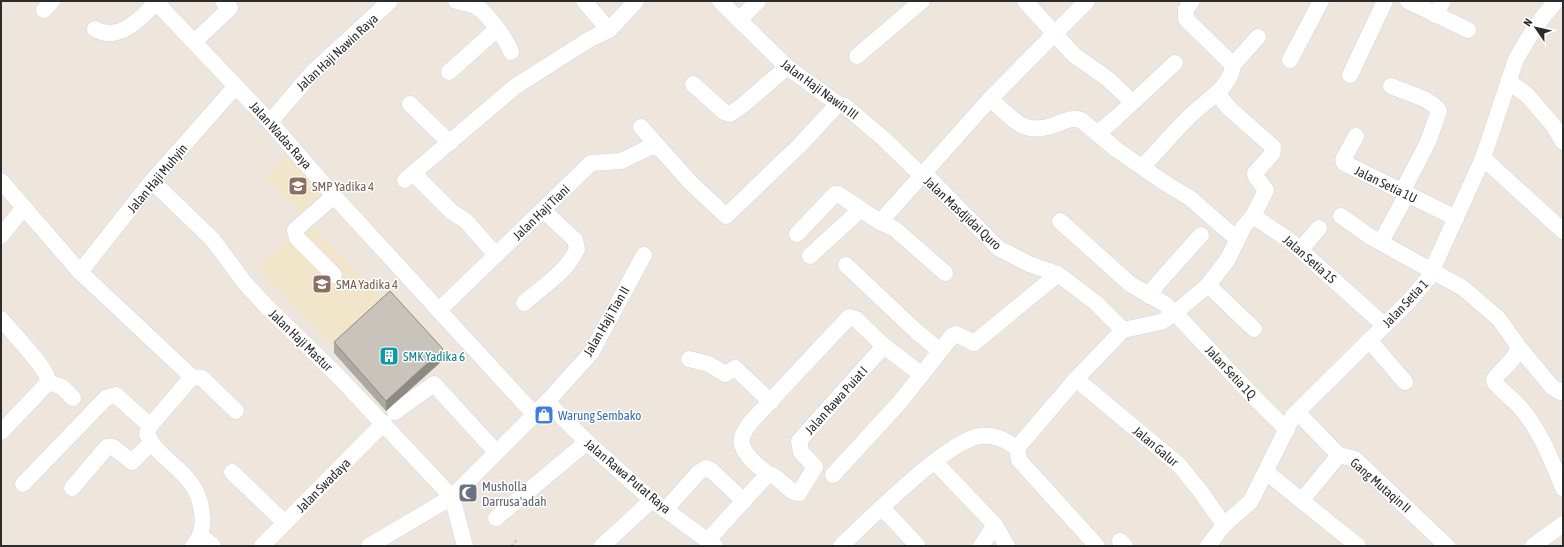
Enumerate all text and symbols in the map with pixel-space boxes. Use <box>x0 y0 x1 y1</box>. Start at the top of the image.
north arrow <box>1516 8 1556 48</box>
street label: Jalan Haji Nawin Raya <box>294 11 381 94</box>
text: N <box>1521 16 1535 28</box>
street label: Jalan Haji Nawin III <box>778 56 861 122</box>
street label: Jalan Wadas Raya <box>247 99 315 172</box>
street label: Jalan Haji Muhyin <box>124 141 190 216</box>
street label: Jalan Setia 1U <box>1352 163 1419 206</box>
street label: Jalan Masdjidai Quro <box>921 174 1004 253</box>
school or university icon: SMP Yadika 4 <box>287 175 309 197</box>
place label: SMP Yadika 4 <box>312 179 374 194</box>
street label: Jalan Haji Tiani <box>510 182 573 243</box>
street label: Jalan Setia 1S <box>1280 232 1340 287</box>
school or university icon: SMA Yadika 4 <box>311 273 333 295</box>
street label: Jalan Setia 1 <box>1379 276 1431 330</box>
place label: SMA Yadika 4 <box>336 277 398 292</box>
street label: Jalan Haji Tian II <box>580 284 633 359</box>
street label: Jalan Haji Mastur <box>266 306 336 374</box>
street label: Jalan Setia 1Q <box>1202 343 1259 402</box>
building icon: SMK Yadika 6 <box>378 345 400 367</box>
place label: SMK Yadika 6 <box>403 349 465 364</box>
street label: Jalan Rawa Puiat I <box>802 363 871 437</box>
shop icon: Warung Sembako <box>533 404 555 426</box>
place label: Warung Sembako <box>558 408 641 423</box>
street label: Jalan Galur <box>1130 423 1181 470</box>
street label: Jalan Rawa Putat Raya <box>582 436 674 517</box>
street label: Jalan Swadaya <box>293 455 353 515</box>
street label: Gang Mutaqin II <box>1347 455 1414 516</box>
place label: Musholla Darrusa'adah <box>482 479 547 509</box>
mosque icon: Musholla Darrusa'adah <box>457 482 479 504</box>

